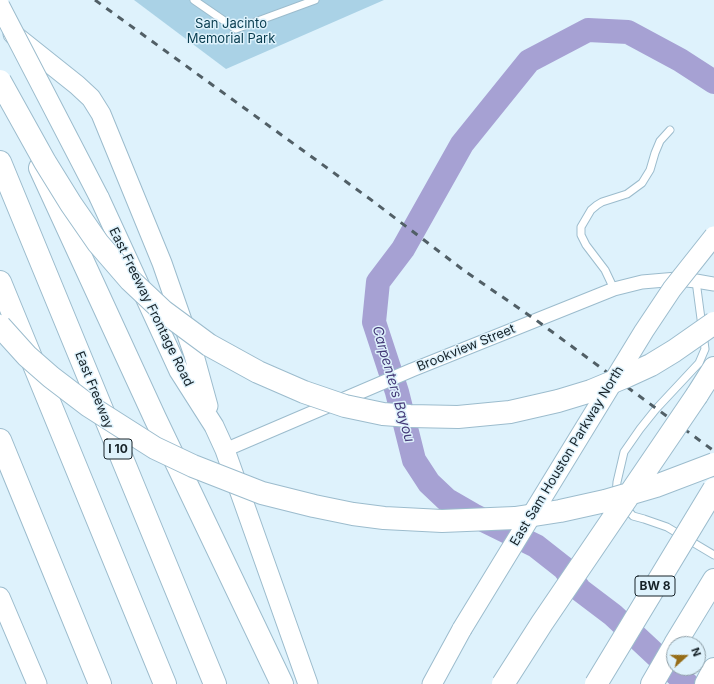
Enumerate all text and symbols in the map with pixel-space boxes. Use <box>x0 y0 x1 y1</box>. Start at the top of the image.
park label: San Jacinto Memorial Park <box>187 16 275 47</box>
street label: East Freeway Frontage Road <box>106 225 196 389</box>
street label: Brookview Street <box>415 321 517 375</box>
water label: Carpenters Bayou <box>368 324 418 444</box>
street label: East Freeway <box>71 349 117 431</box>
street label: East Sam Houston Parkway North <box>507 363 627 549</box>
road number: I 10 <box>104 439 132 459</box>
road number: BW 8 <box>635 576 675 596</box>
north arrow <box>666 636 706 676</box>
text: N <box>688 646 704 658</box>

